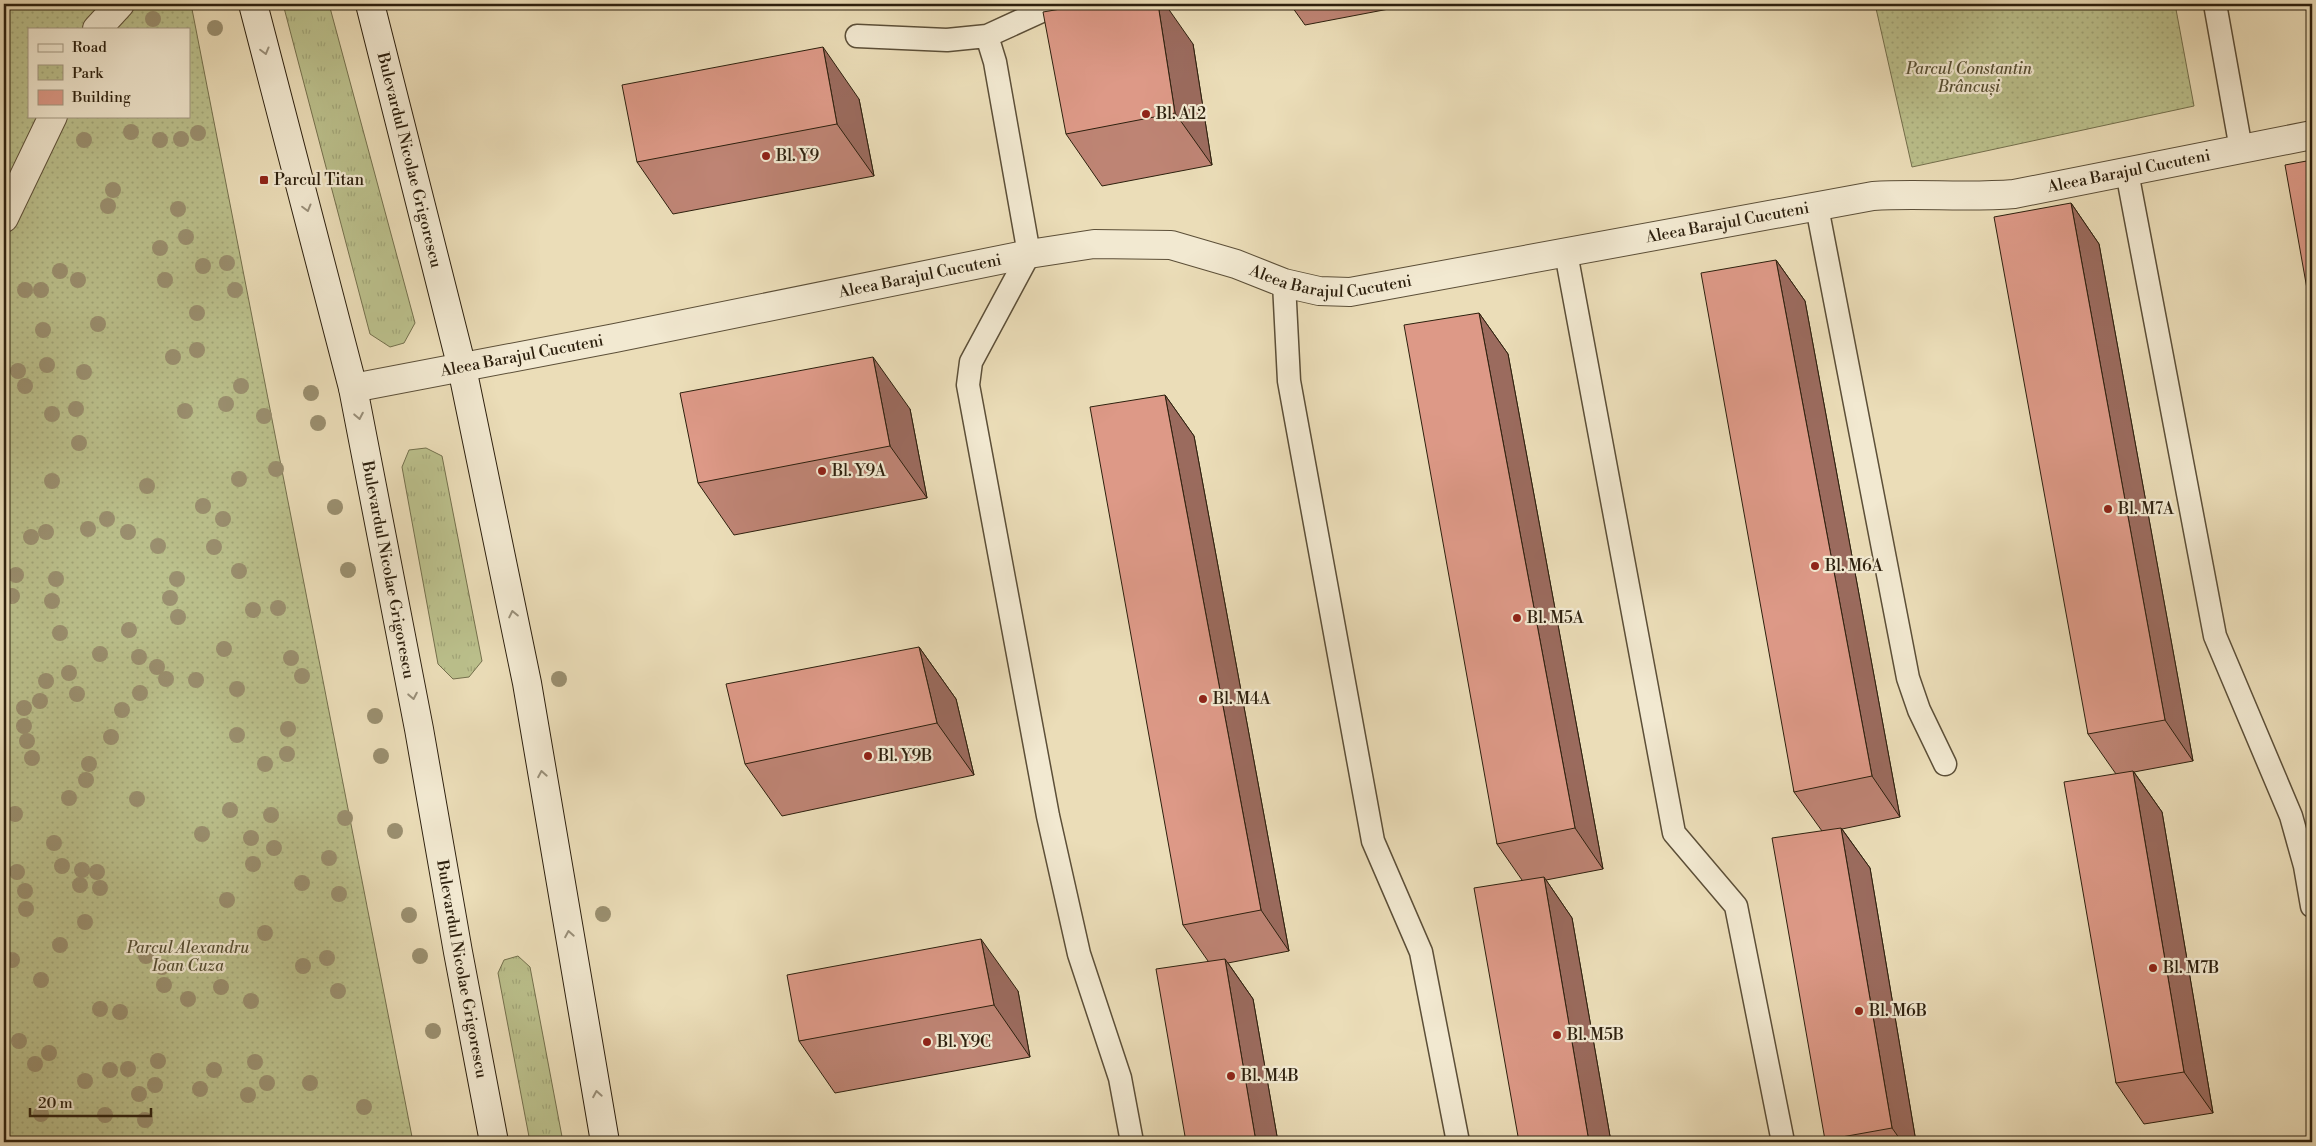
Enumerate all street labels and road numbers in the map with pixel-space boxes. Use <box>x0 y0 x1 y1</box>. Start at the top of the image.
street label: Bulevardul Nicolae Grigorescu <box>372 49 446 270</box>
street label: Aleea Barajul Cucuteni <box>2045 145 2212 197</box>
street label: Aleea Barajul Cucuteni <box>1643 198 1811 248</box>
street label: Aleea Barajul Cucuteni <box>836 250 1003 303</box>
street label: Aleea Barajul Cucuteni <box>1246 260 1413 302</box>
street label: Aleea Barajul Cucuteni <box>438 330 605 381</box>
street label: Bulevardul Nicolae Grigorescu <box>357 458 419 680</box>
street label: Bulevardul Nicolae Grigorescu <box>432 857 492 1080</box>

